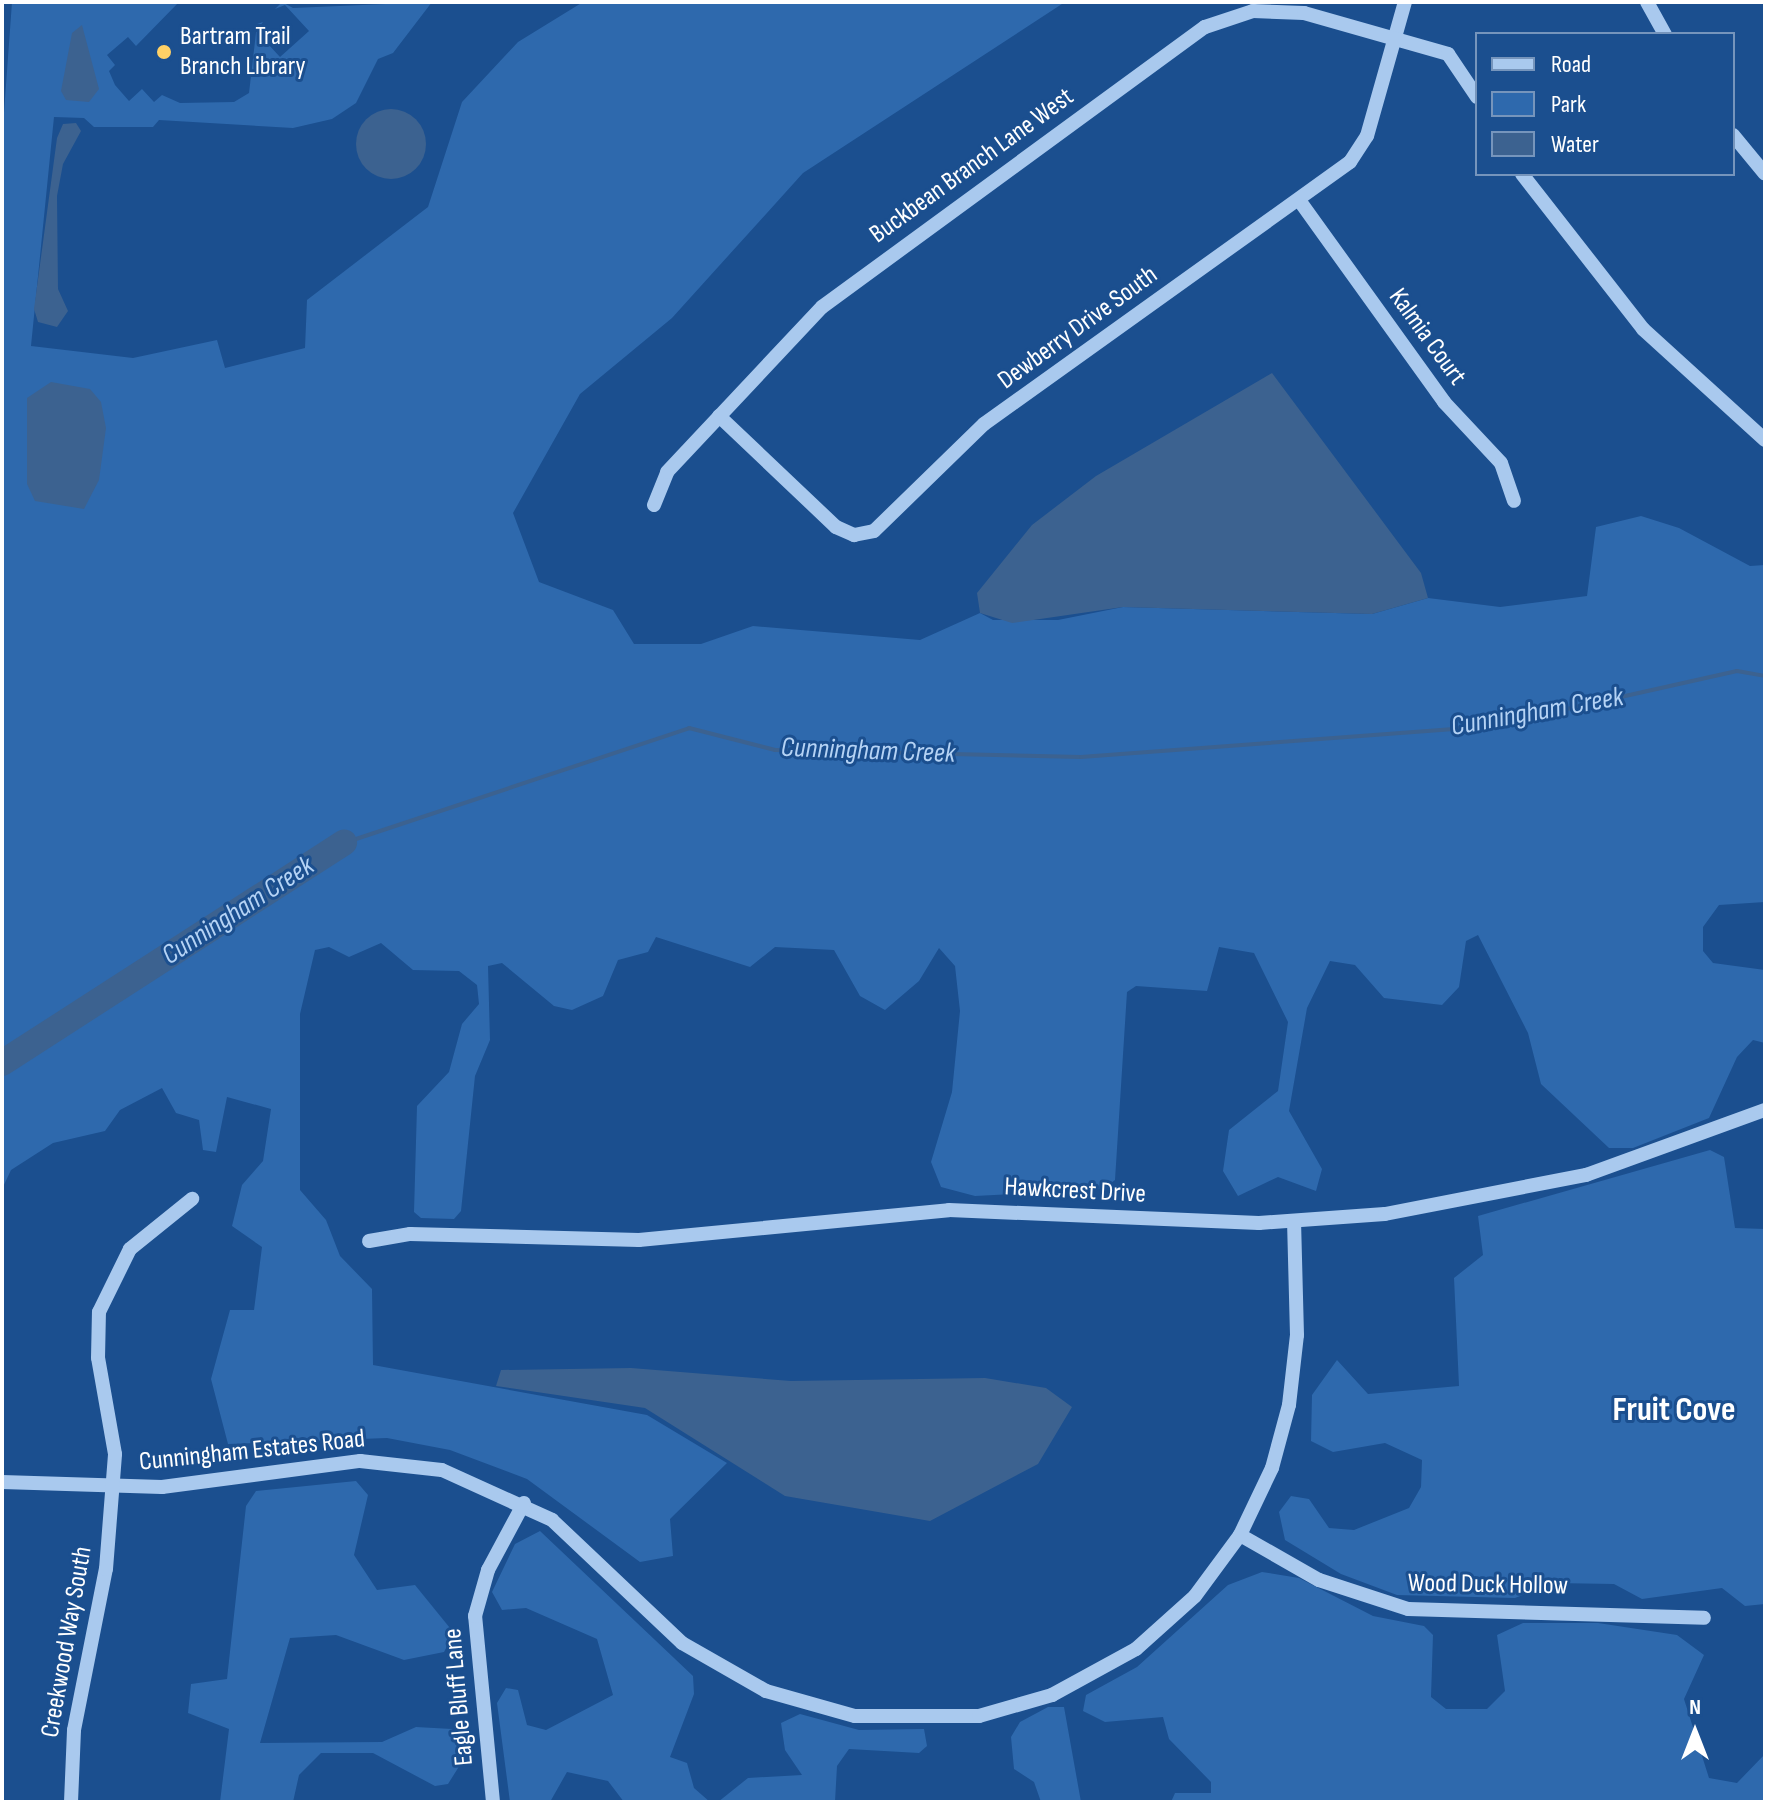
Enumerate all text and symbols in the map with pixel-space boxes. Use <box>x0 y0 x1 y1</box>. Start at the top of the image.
place label: Bartram Trail Branch Library <box>180 21 305 82</box>
legend <box>1475 32 1735 176</box>
marker: Bartram Trail Branch Library <box>155 43 173 61</box>
text: Road <box>1551 50 1591 79</box>
street label: Buckbean Branch Lane West <box>864 82 1080 250</box>
text: Park <box>1551 90 1586 119</box>
text: Water <box>1551 130 1599 159</box>
street label: Dewberry Drive South <box>992 260 1164 396</box>
street label: Kalmia Court <box>1381 283 1473 391</box>
water label: Cunningham Creek <box>1448 680 1626 744</box>
water label: Cunningham Creek <box>780 731 956 771</box>
water label: Cunningham Creek <box>156 849 320 973</box>
street label: Hawkcrest Drive <box>1003 1172 1147 1210</box>
district label: Fruit Cove <box>1613 1390 1735 1430</box>
street label: Cunningham Estates Road <box>138 1424 366 1478</box>
street label: Creekwood Way South <box>35 1544 99 1740</box>
street label: Wood Duck Hollow <box>1408 1568 1568 1602</box>
street label: Eagle Bluff Lane <box>437 1627 481 1767</box>
north arrow <box>1655 1692 1735 1772</box>
text: N <box>1689 1694 1701 1721</box>

